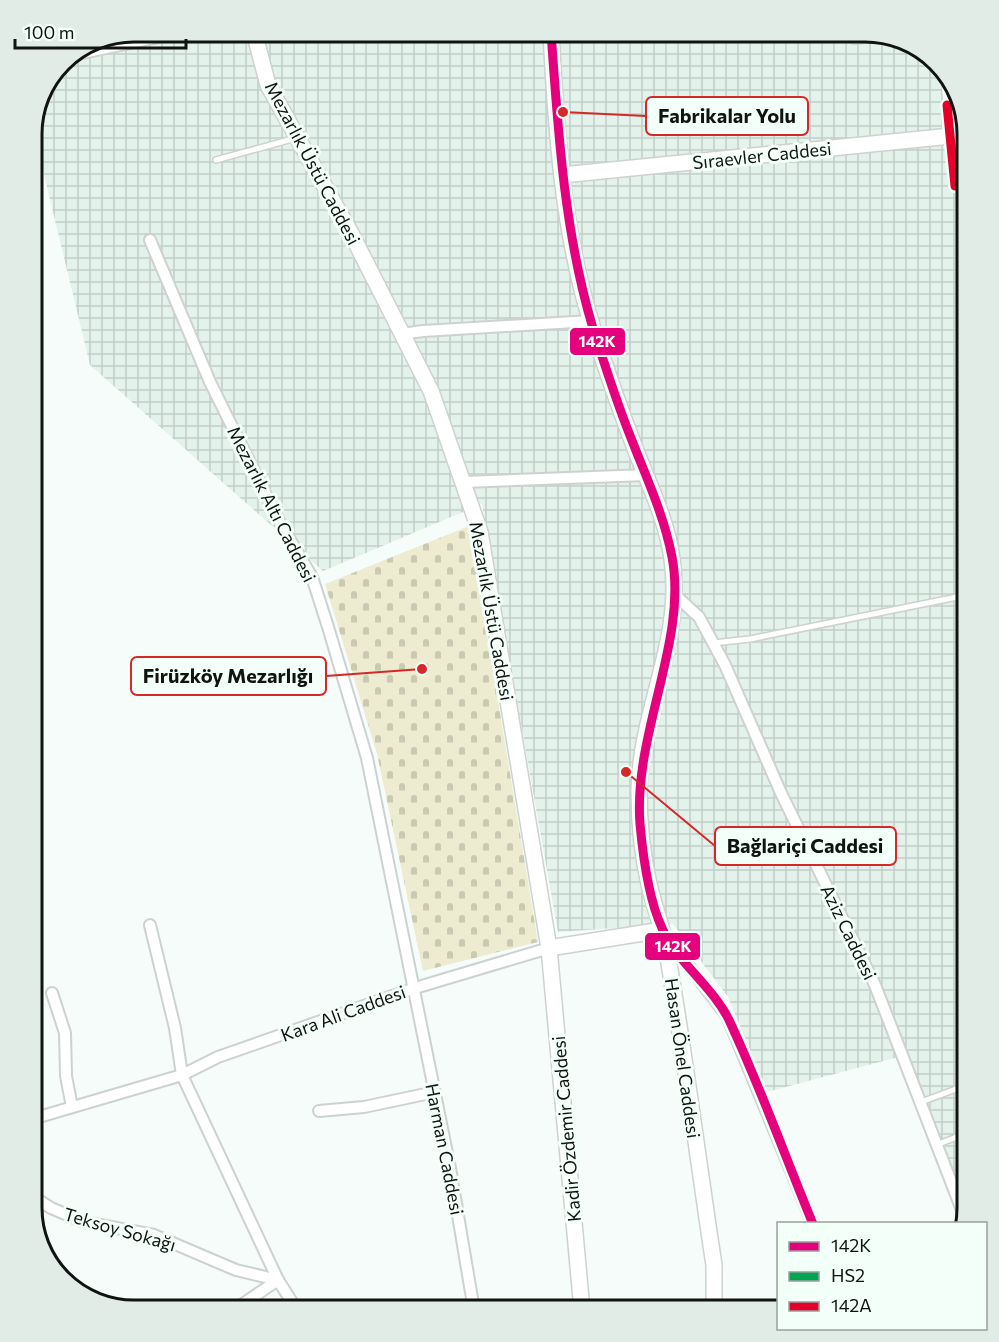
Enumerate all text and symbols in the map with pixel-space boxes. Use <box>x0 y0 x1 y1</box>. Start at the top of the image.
scale bar <box>15 12 186 50</box>
text: 100 m <box>24 21 74 43</box>
street label: Mezarlık Üstü Caddesi <box>261 78 365 248</box>
callout: Fabrikalar Yolu <box>646 97 808 135</box>
text: Fabrikalar Yolu <box>658 103 796 127</box>
street label: Sıraevler Caddesi <box>691 137 833 173</box>
line badge: 142K <box>569 327 626 356</box>
text: 142K <box>578 331 616 350</box>
street label: Mezarlık Altı Caddesi <box>223 422 321 586</box>
street label: Mezarlık Üstü Caddesi <box>465 520 519 702</box>
callout: Firüzköy Mezarlığı <box>131 657 326 695</box>
text: Firüzköy Mezarlığı <box>143 663 313 687</box>
callout: Bağlariçi Caddesi <box>715 827 896 865</box>
text: Bağlariçi Caddesi <box>727 833 883 857</box>
street label: Aziz Caddesi <box>816 881 882 983</box>
line badge: 142K <box>644 932 701 961</box>
text: 142K <box>654 936 692 955</box>
street label: Hasan Önel Caddesi <box>661 976 705 1140</box>
street label: Kara Ali Caddesi <box>278 980 408 1046</box>
street label: Kadir Özdemir Caddesi <box>547 1035 585 1223</box>
street label: Harman Caddesi <box>421 1081 469 1217</box>
street label: Teksoy Sokağı <box>61 1202 179 1256</box>
legend <box>777 1222 987 1330</box>
text: 142K <box>831 1234 871 1256</box>
text: HS2 <box>831 1264 865 1286</box>
text: 142A <box>831 1294 872 1316</box>

